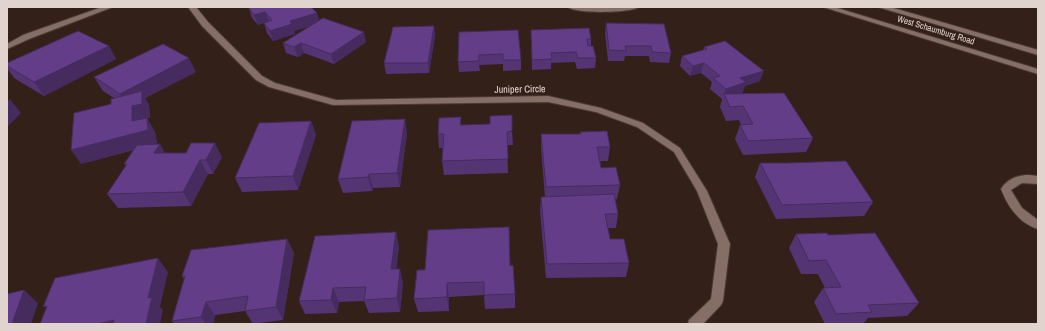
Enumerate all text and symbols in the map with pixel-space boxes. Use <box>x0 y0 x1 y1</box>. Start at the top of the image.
street label: West Schaumburg Road <box>896 13 976 47</box>
street label: Juniper Circle <box>494 82 546 96</box>

